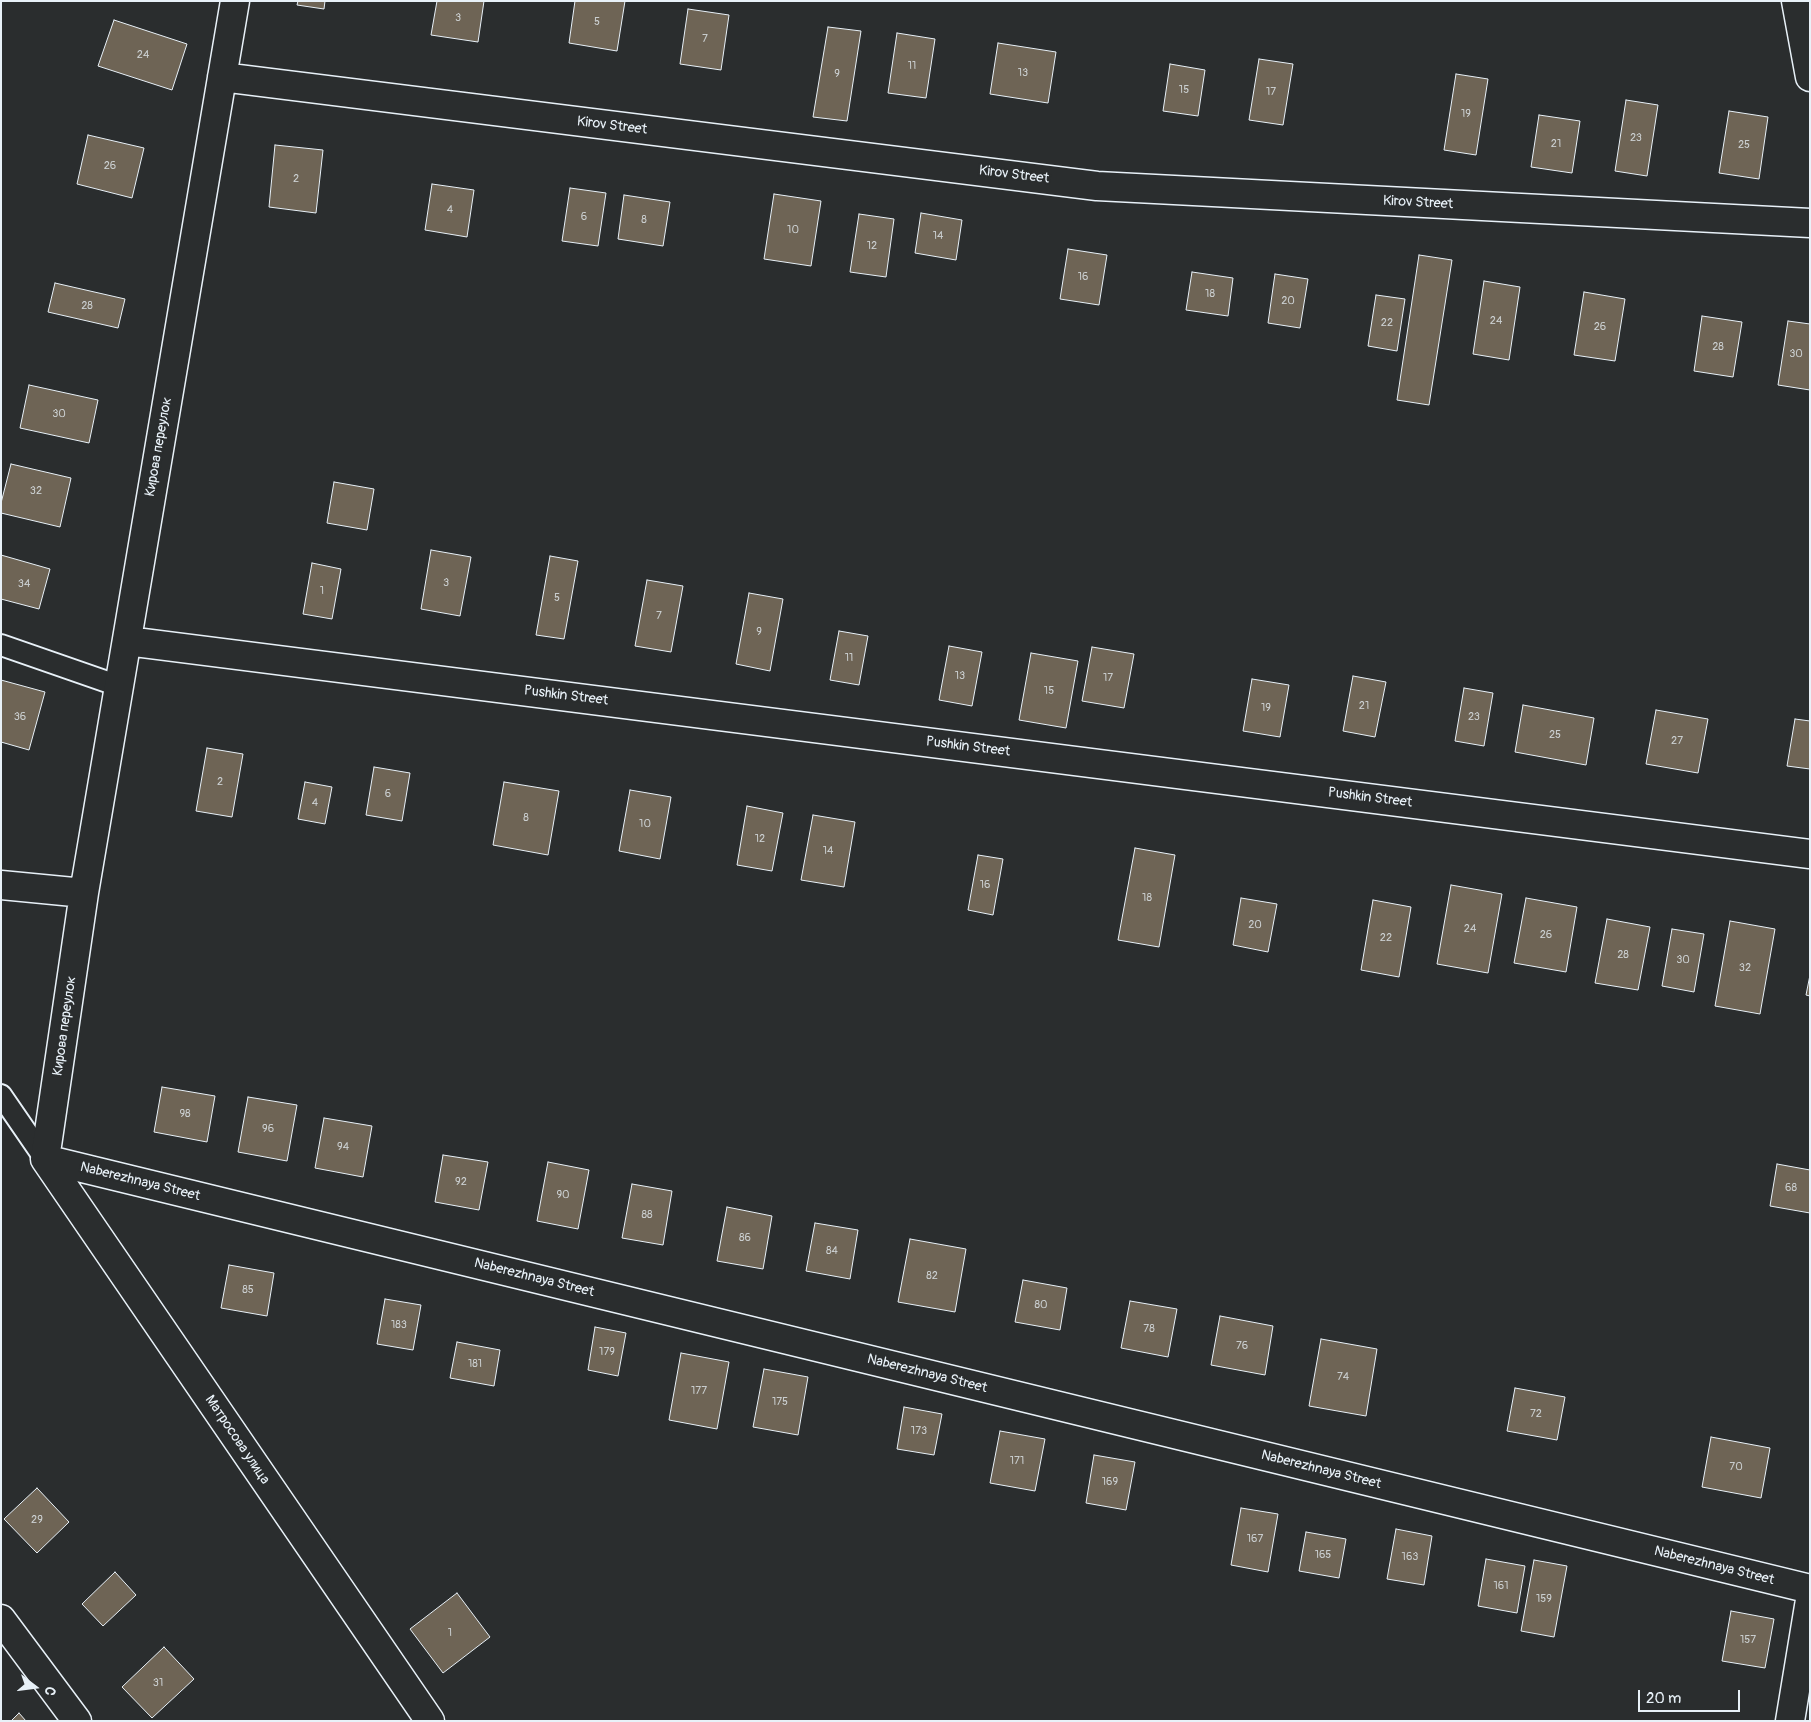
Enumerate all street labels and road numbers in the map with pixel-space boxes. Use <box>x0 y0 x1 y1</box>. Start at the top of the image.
street label: Kirov Street <box>576 113 648 139</box>
street label: Kirov Street <box>978 162 1050 188</box>
street label: Kirov Street <box>1382 193 1454 213</box>
street label: Кирова переулок <box>142 396 176 498</box>
street label: Pushkin Street <box>523 683 609 709</box>
street label: Pushkin Street <box>925 734 1011 760</box>
street label: Pushkin Street <box>1327 785 1413 811</box>
street label: Кирова переулок <box>50 975 80 1077</box>
street label: Naberezhnaya Street <box>78 1159 202 1205</box>
street label: Naberezhnaya Street <box>472 1255 596 1301</box>
street label: Naberezhnaya Street <box>865 1351 989 1397</box>
street label: Матросова улица <box>201 1392 273 1488</box>
street label: Naberezhnaya Street <box>1259 1447 1383 1493</box>
street label: Naberezhnaya Street <box>1652 1543 1776 1589</box>

